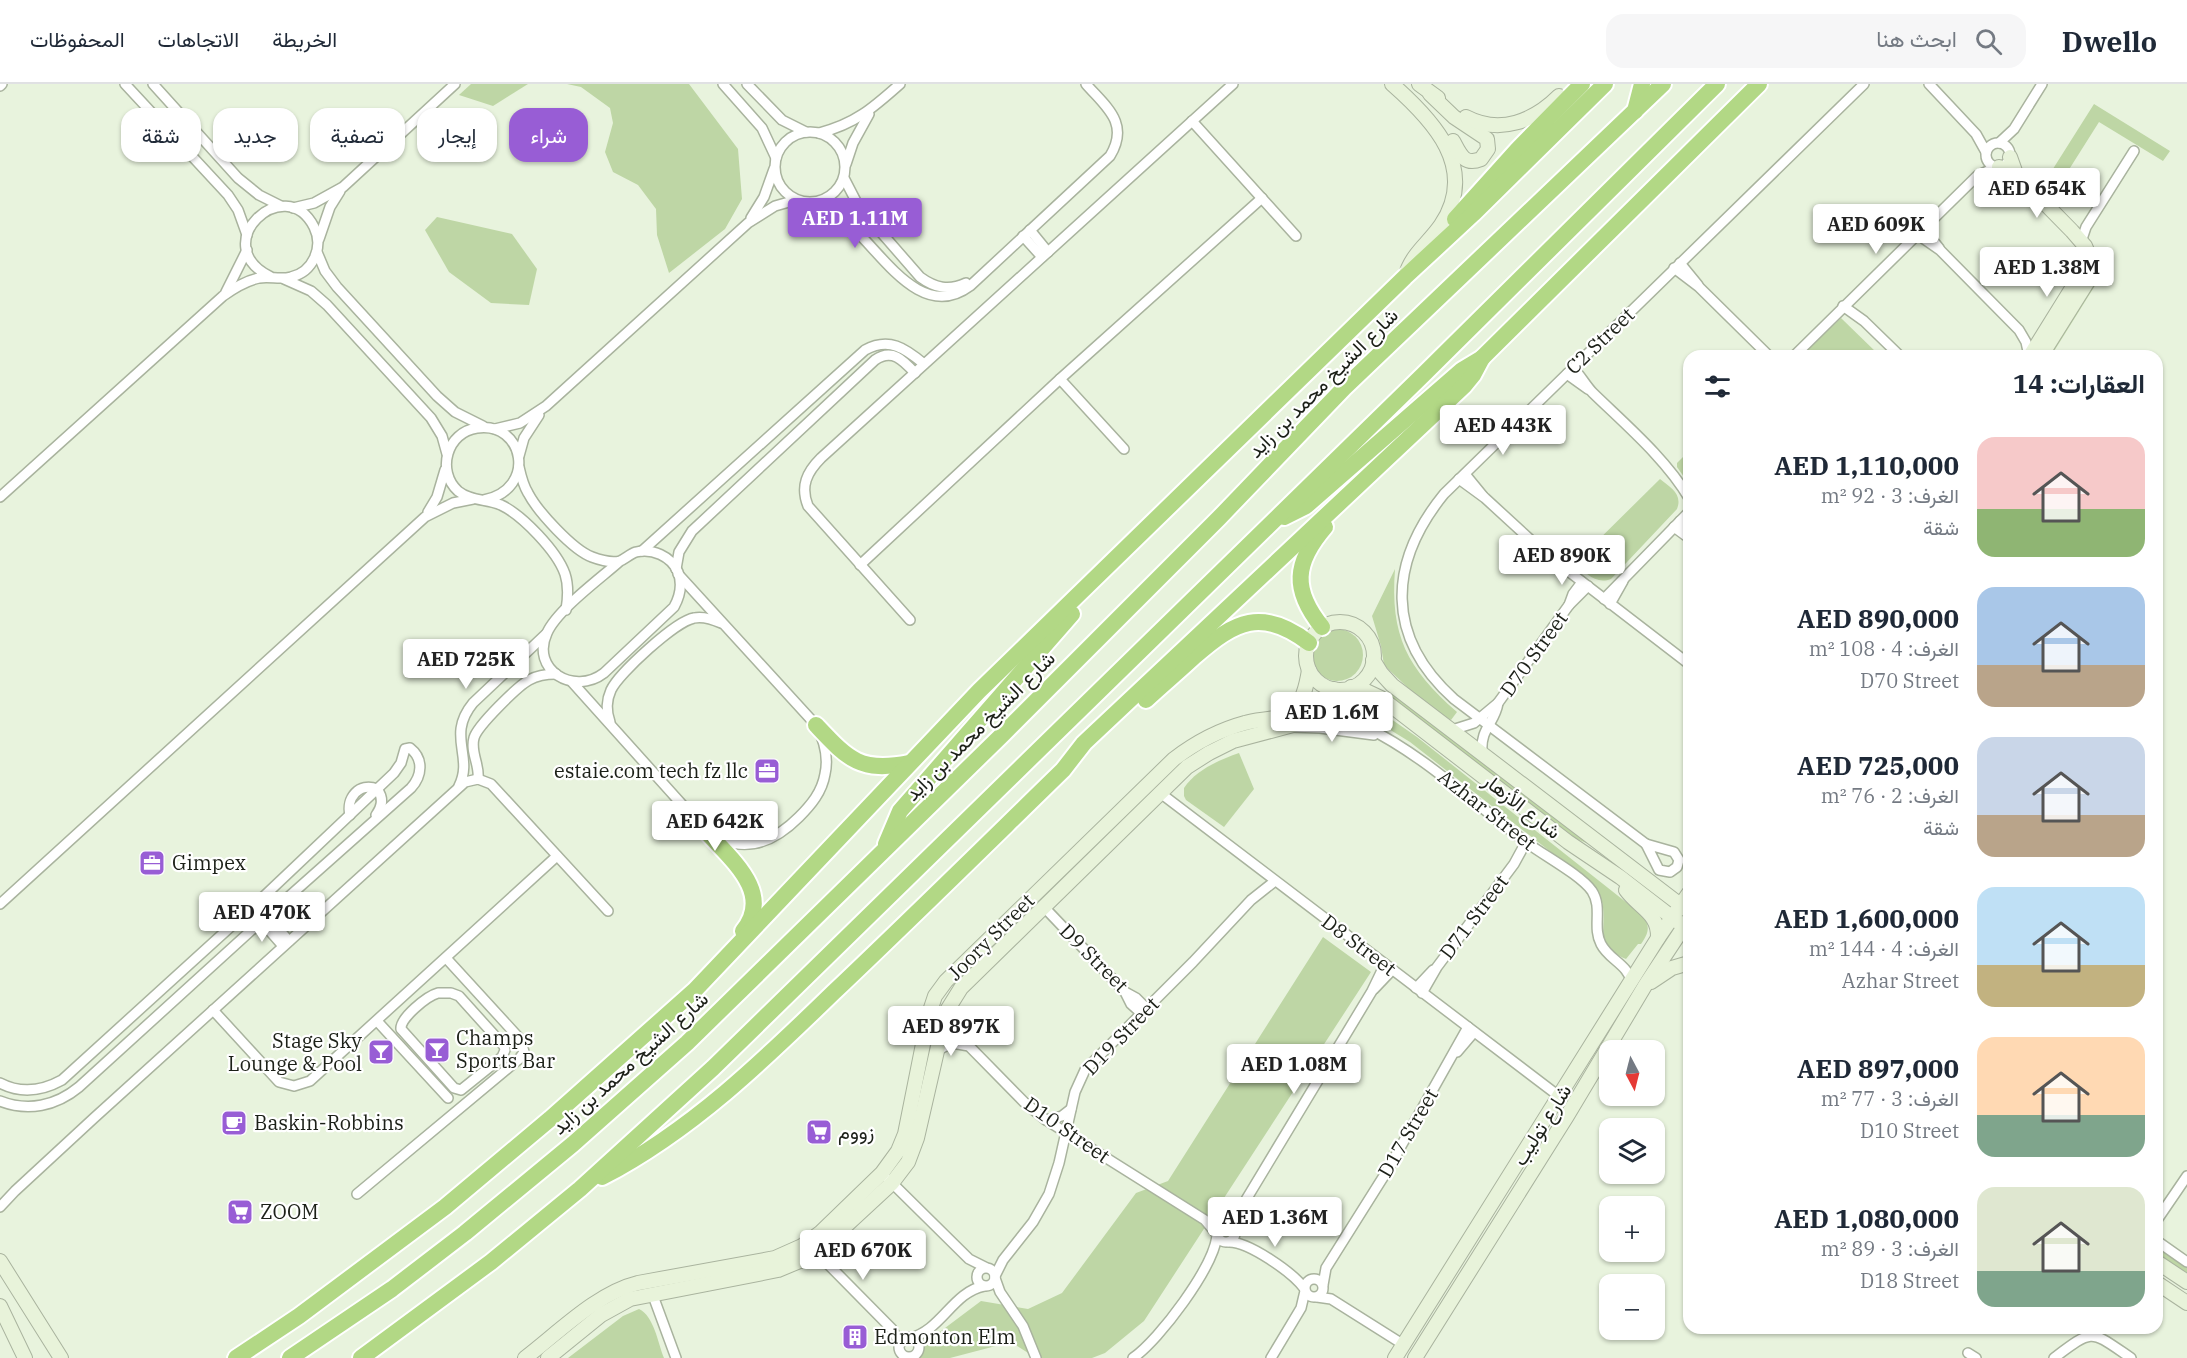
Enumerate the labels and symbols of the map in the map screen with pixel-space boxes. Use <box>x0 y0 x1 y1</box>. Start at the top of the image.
pin: AED 654K <box>1975 168 2099 219</box>
pin: AED 1.11M <box>786 198 924 249</box>
pin: AED 609K <box>1814 204 1938 255</box>
pin: AED 1.38M <box>1978 247 2116 298</box>
street label: C2 Street <box>1559 301 1640 380</box>
street label: شارع الشيخ محمد بن زايد <box>1242 302 1404 464</box>
pin: AED 443K <box>1441 405 1565 456</box>
pin: AED 890K <box>1500 535 1624 586</box>
street label: D70 Street <box>1494 606 1574 702</box>
pin: AED 725K <box>404 639 528 690</box>
street label: شارع الشيخ محمد بن زايد <box>899 645 1061 807</box>
pin: AED 1.6M <box>1270 692 1394 743</box>
office icon: estaie.com tech fz llc <box>752 756 782 786</box>
place label: estaie.com tech fz llc <box>554 757 748 784</box>
street label: Azhar Street <box>1433 763 1542 856</box>
street label: شارع الأزهار <box>1476 766 1567 845</box>
pin: AED 642K <box>653 801 777 852</box>
office icon: Gimpex <box>137 848 167 878</box>
place label: Gimpex <box>172 849 246 876</box>
street label: D71 Street <box>1433 869 1514 964</box>
street label: Joory Street <box>941 887 1040 986</box>
pin: AED 470K <box>200 892 324 943</box>
street label: D8 Street <box>1316 908 1402 982</box>
street label: D9 Street <box>1054 917 1135 998</box>
street label: شارع الشيخ محمد بن زايد <box>546 985 714 1141</box>
street label: D19 Street <box>1077 991 1165 1081</box>
pin: AED 897K <box>889 1006 1013 1057</box>
place label: Champs Sports Bar <box>456 1024 555 1074</box>
place label: Stage Sky Lounge & Pool <box>228 1027 362 1077</box>
bar icon: Champs Sports Bar <box>422 1035 452 1065</box>
bar icon: Stage Sky Lounge & Pool <box>366 1037 396 1067</box>
north arrow <box>1599 1040 1665 1106</box>
pin: AED 1.08M <box>1225 1044 1363 1095</box>
street label: شارع توليب <box>1506 1079 1578 1171</box>
street label: D17 Street <box>1371 1083 1444 1182</box>
street label: D10 Street <box>1019 1090 1116 1169</box>
cafe icon: Baskin-Robbins <box>219 1108 249 1138</box>
place label: Baskin-Robbins <box>254 1109 404 1136</box>
supermarket icon: زووم <box>804 1117 834 1147</box>
place label: زووم <box>838 1118 874 1145</box>
supermarket icon: ZOOM <box>225 1197 255 1227</box>
pin: AED 1.36M <box>1206 1197 1344 1248</box>
place label: ZOOM <box>260 1198 319 1225</box>
pin: AED 670K <box>801 1230 925 1281</box>
building icon: Edmonton Elm <box>840 1322 870 1352</box>
place label: Edmonton Elm <box>874 1323 1016 1350</box>

